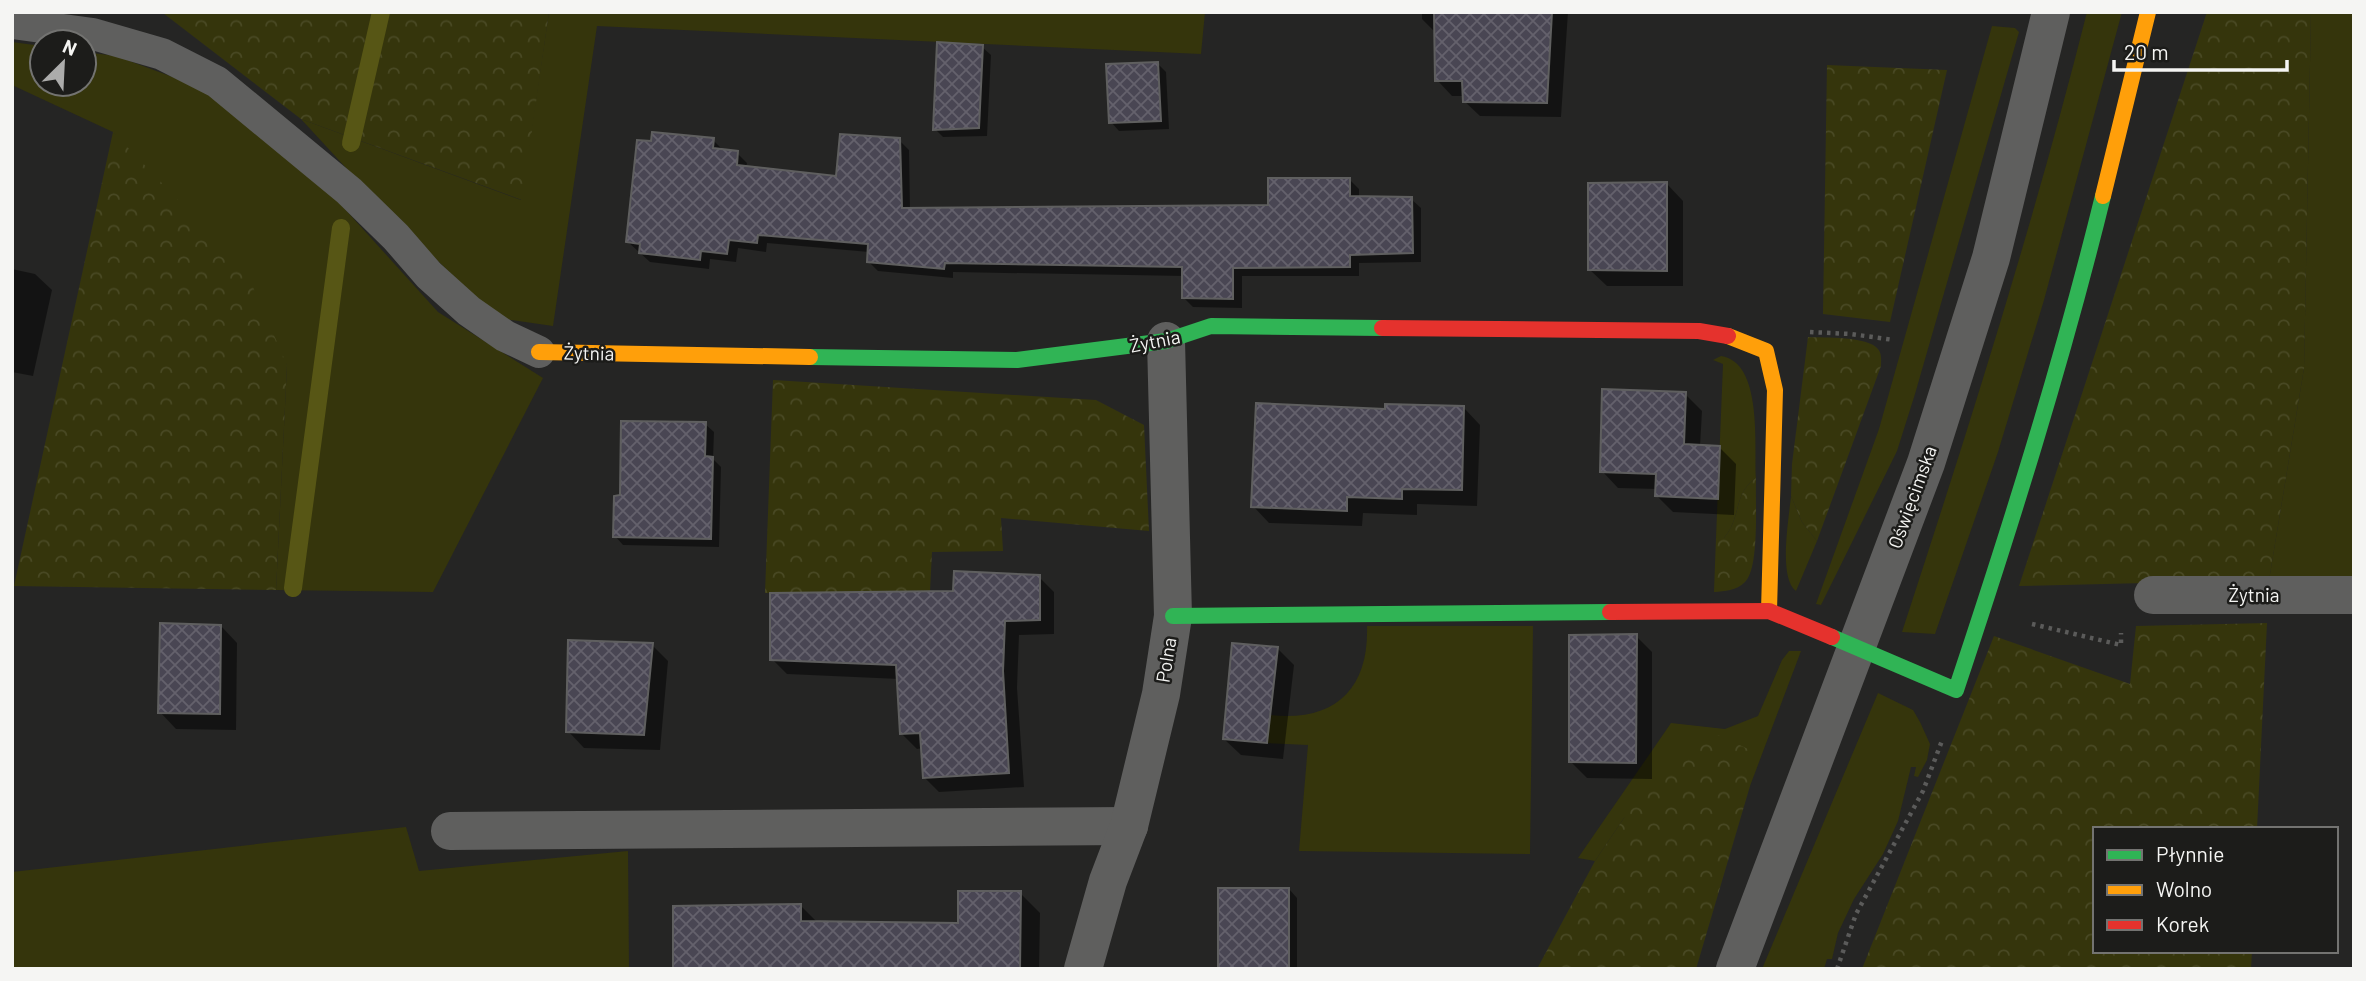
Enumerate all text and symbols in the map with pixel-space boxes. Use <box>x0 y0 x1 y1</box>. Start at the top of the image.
north arrow <box>28 28 98 98</box>
scale bar <box>2114 28 2287 72</box>
text: N <box>60 34 81 60</box>
text: 20 m <box>2124 39 2169 64</box>
street label: Żytnia <box>1128 324 1182 357</box>
street label: Żytnia <box>563 341 615 364</box>
street label: Oświęcimska <box>1882 442 1941 551</box>
street label: Żytnia <box>2229 583 2279 606</box>
street label: Polna <box>1151 636 1180 684</box>
legend <box>2093 827 2338 953</box>
text: Płynnie <box>2156 841 2224 866</box>
text: Wolno <box>2156 876 2212 901</box>
text: Korek <box>2156 911 2209 936</box>

